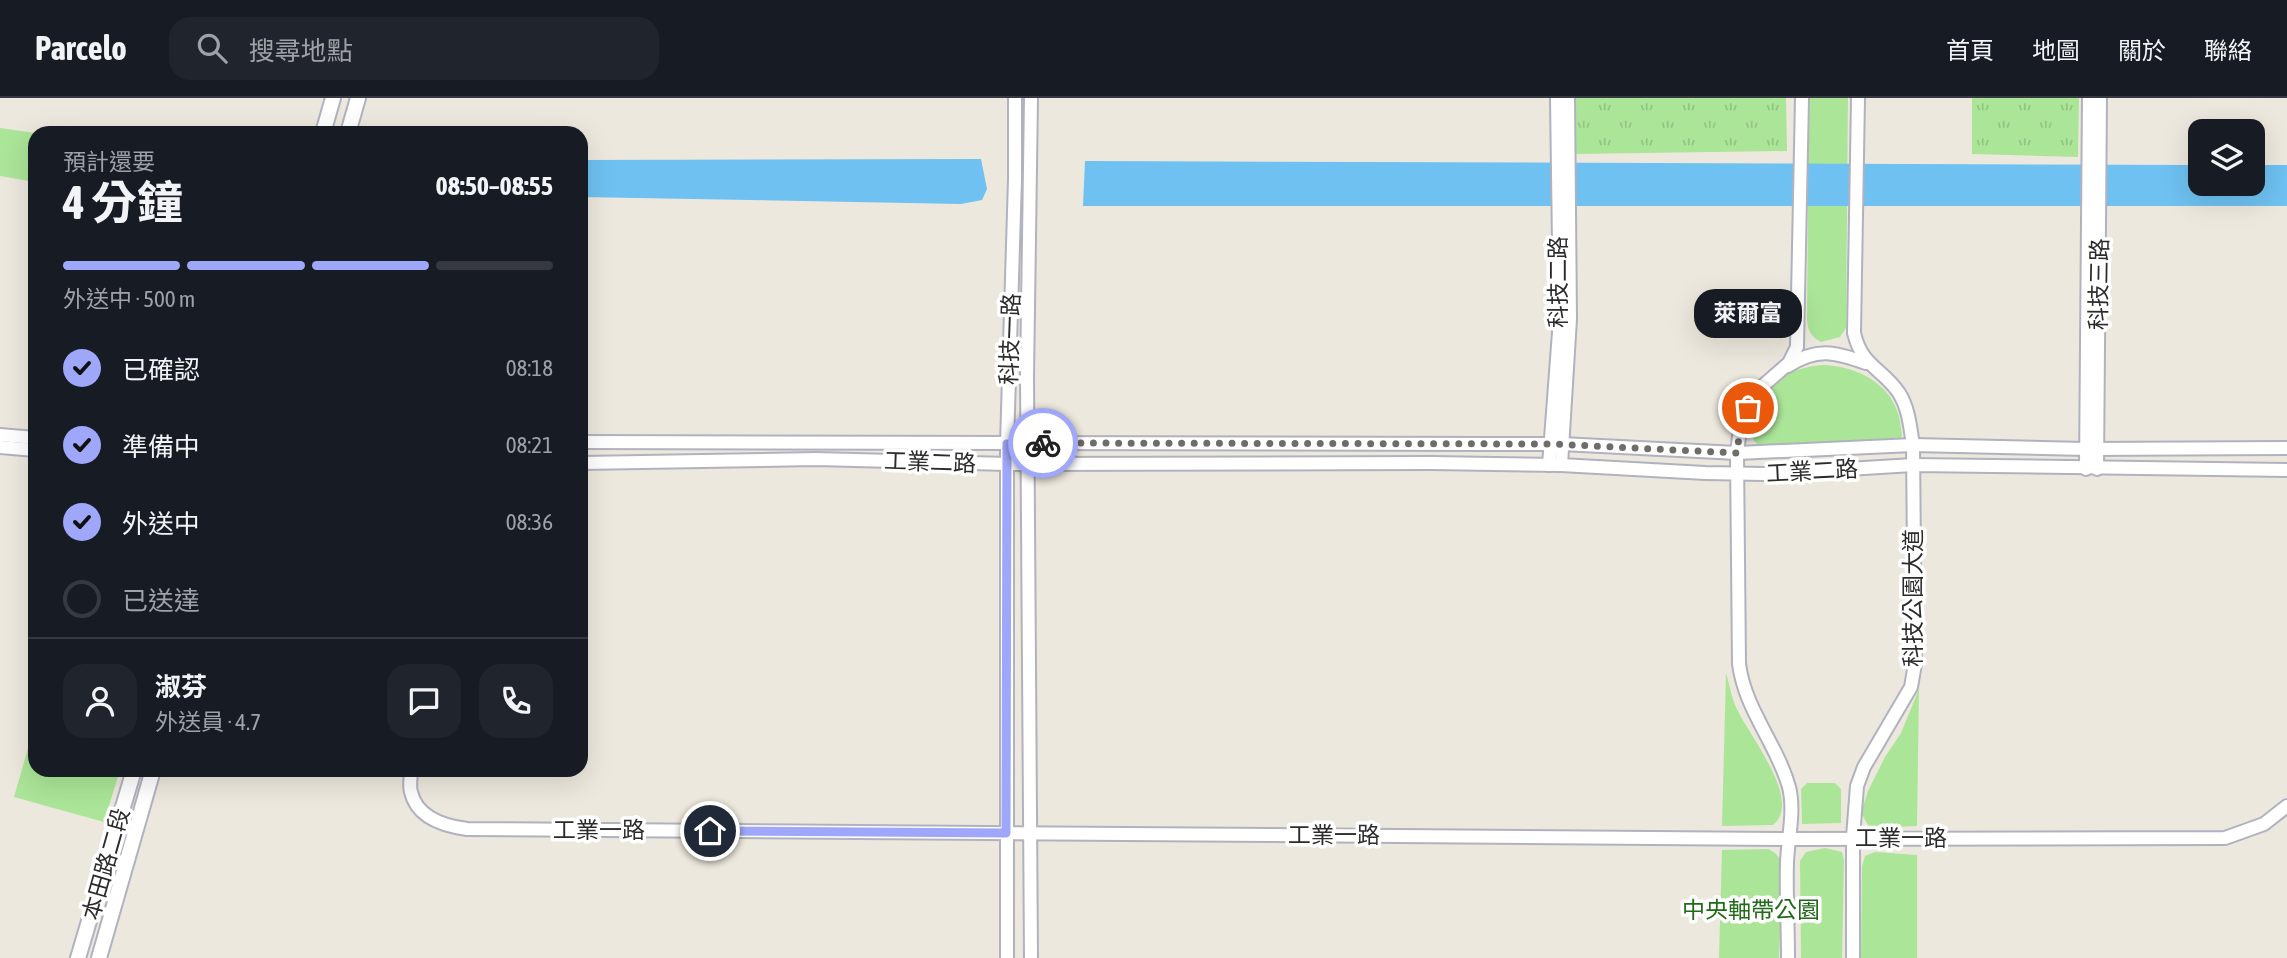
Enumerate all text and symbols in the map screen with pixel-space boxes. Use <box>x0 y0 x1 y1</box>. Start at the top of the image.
search box <box>169 17 659 80</box>
text: Parcelo <box>35 29 127 67</box>
icon: search <box>193 29 231 67</box>
text: 搜尋地點 <box>249 36 353 66</box>
text: 首頁 <box>1946 37 1994 64</box>
text: 地圖 <box>2032 37 2080 64</box>
text: 關於 <box>2118 37 2166 64</box>
text: 聯絡 <box>2204 37 2252 64</box>
map controls <box>2188 119 2265 196</box>
button: layers <box>2188 119 2265 196</box>
text: 預計還要 <box>63 149 155 175</box>
text: 08:50–08:55 <box>436 171 553 201</box>
text: 4 分鐘 <box>63 176 183 229</box>
street label: 科技二路 <box>1545 236 1571 328</box>
street label: 科技三路 <box>2085 238 2113 330</box>
text: 外送中 · 500 m <box>63 286 195 312</box>
callout: 萊爾富 <box>1694 289 1802 338</box>
street label: 科技一路 <box>995 293 1025 385</box>
text: 萊爾富 <box>1714 300 1783 326</box>
icon: check <box>63 349 101 387</box>
text: 已確認 <box>122 355 200 385</box>
text: 08:18 <box>506 355 553 381</box>
pin <box>1718 378 1778 438</box>
icon: bag <box>1729 389 1767 427</box>
courier <box>1008 408 1078 478</box>
icon: bike <box>1024 424 1062 462</box>
icon: check <box>63 426 101 464</box>
text: 準備中 <box>122 432 200 462</box>
text: 08:21 <box>506 432 553 458</box>
street label: 工業二路 <box>884 447 976 477</box>
street label: 工業二路 <box>1765 456 1859 486</box>
icon: check <box>63 503 101 541</box>
text: 外送中 <box>122 509 200 539</box>
text: 08:36 <box>506 509 553 535</box>
street label: 科技公園大道 <box>1900 529 1926 667</box>
text: 已送達 <box>122 586 200 616</box>
button: person <box>63 664 137 738</box>
button: chat <box>387 664 461 738</box>
button: phone <box>479 664 553 738</box>
text: 淑芬 <box>155 672 207 702</box>
text: 外送員 · 4.7 <box>155 709 261 735</box>
pin <box>680 801 740 861</box>
street label: 本田路二段 <box>78 805 134 923</box>
icon: home <box>691 812 729 850</box>
street label: 工業一路 <box>553 817 645 843</box>
street label: 工業一路 <box>1288 822 1380 848</box>
street label: 工業一路 <box>1855 825 1947 851</box>
park label: 中央軸帶公園 <box>1682 897 1820 923</box>

